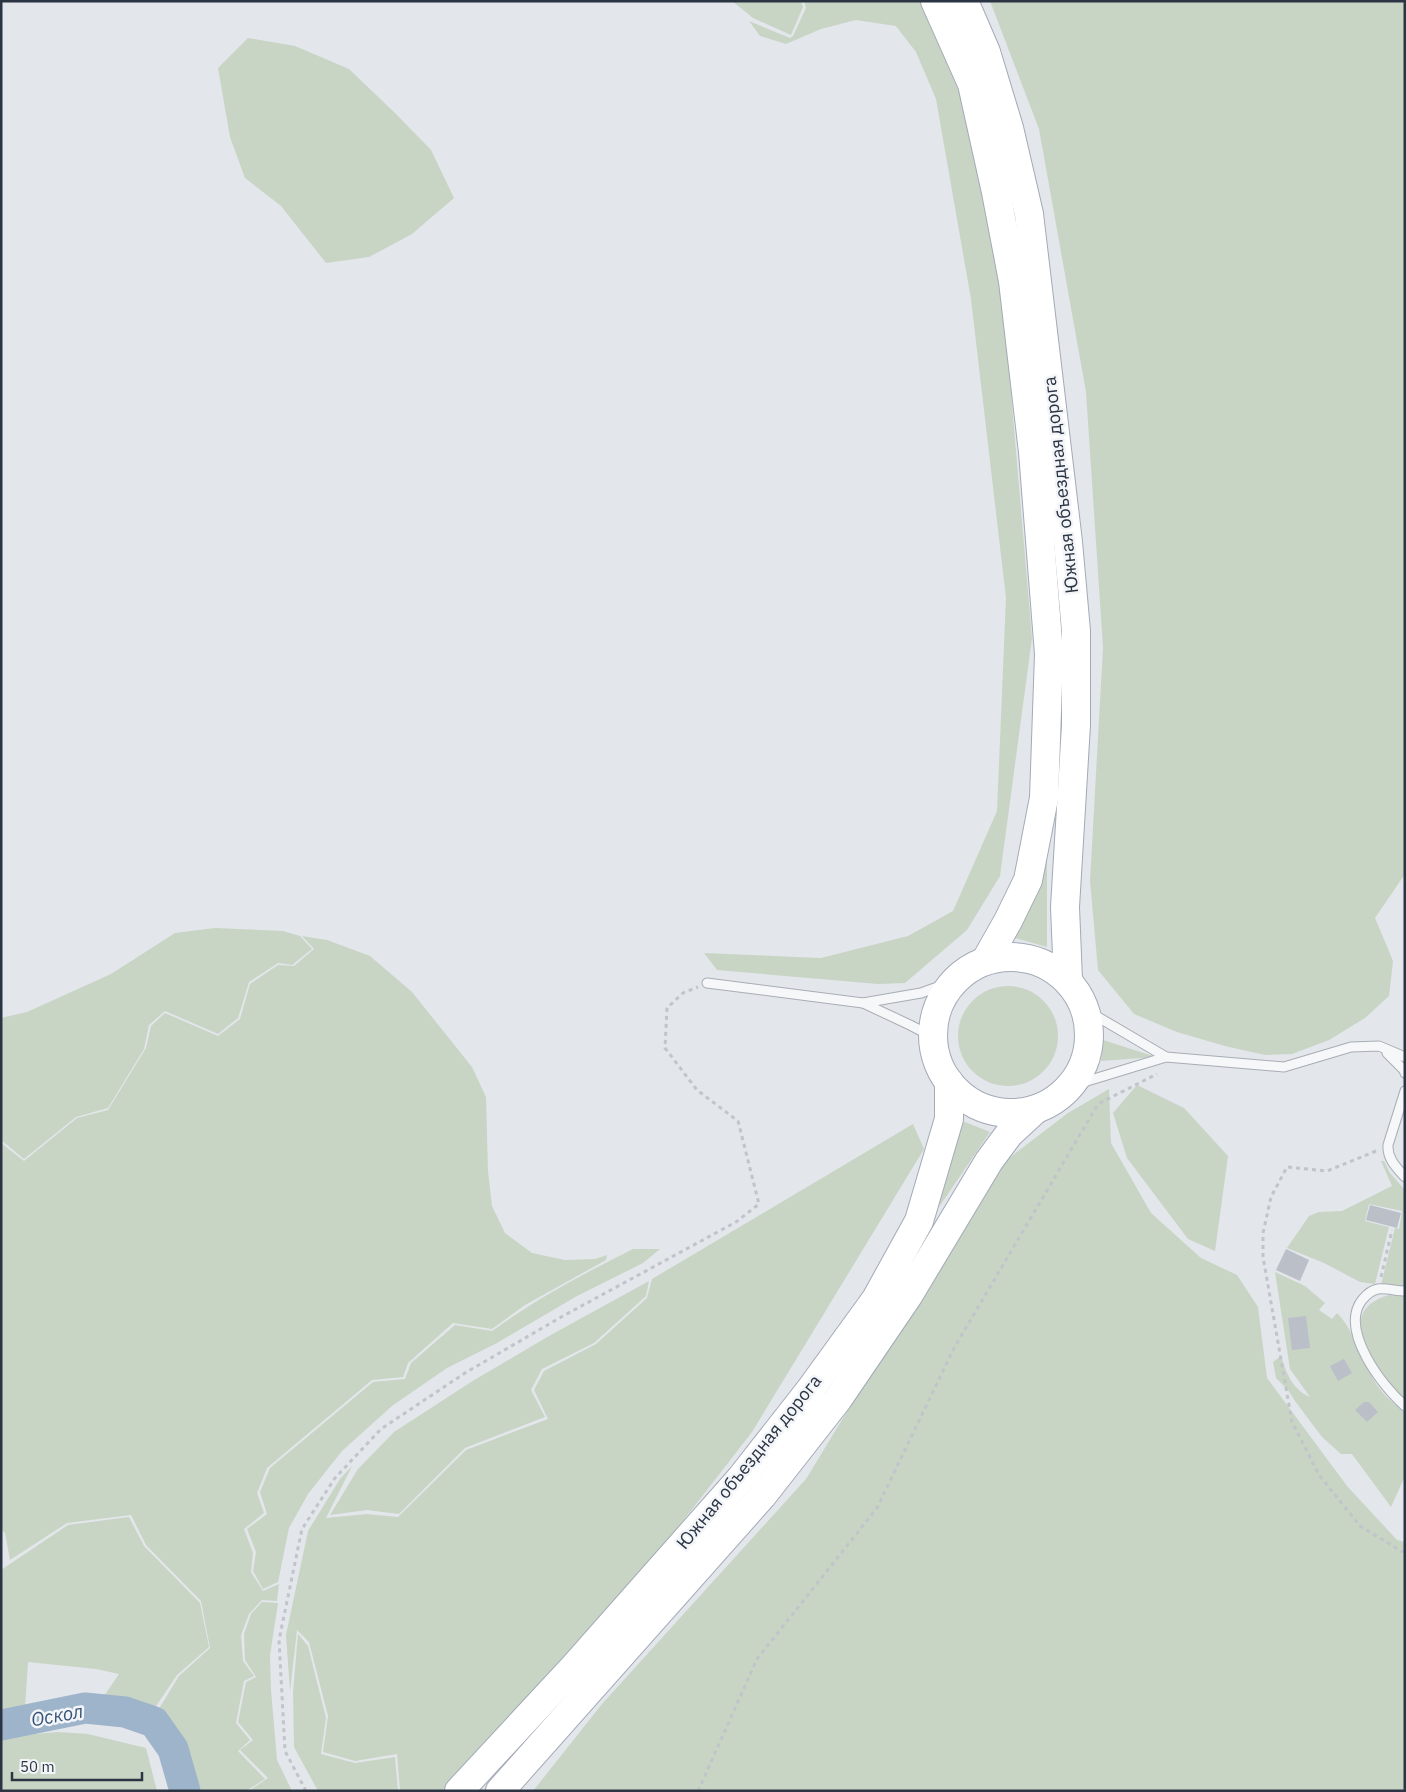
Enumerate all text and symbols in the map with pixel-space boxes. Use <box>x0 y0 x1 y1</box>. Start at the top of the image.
street label: Южная объездная дорога <box>1038 375 1083 595</box>
street label: Южная объездная дорога <box>671 1369 826 1554</box>
water label: Оскол <box>29 1699 85 1731</box>
scale bar <box>12 1750 142 1782</box>
text: 50 m <box>20 1757 55 1776</box>

